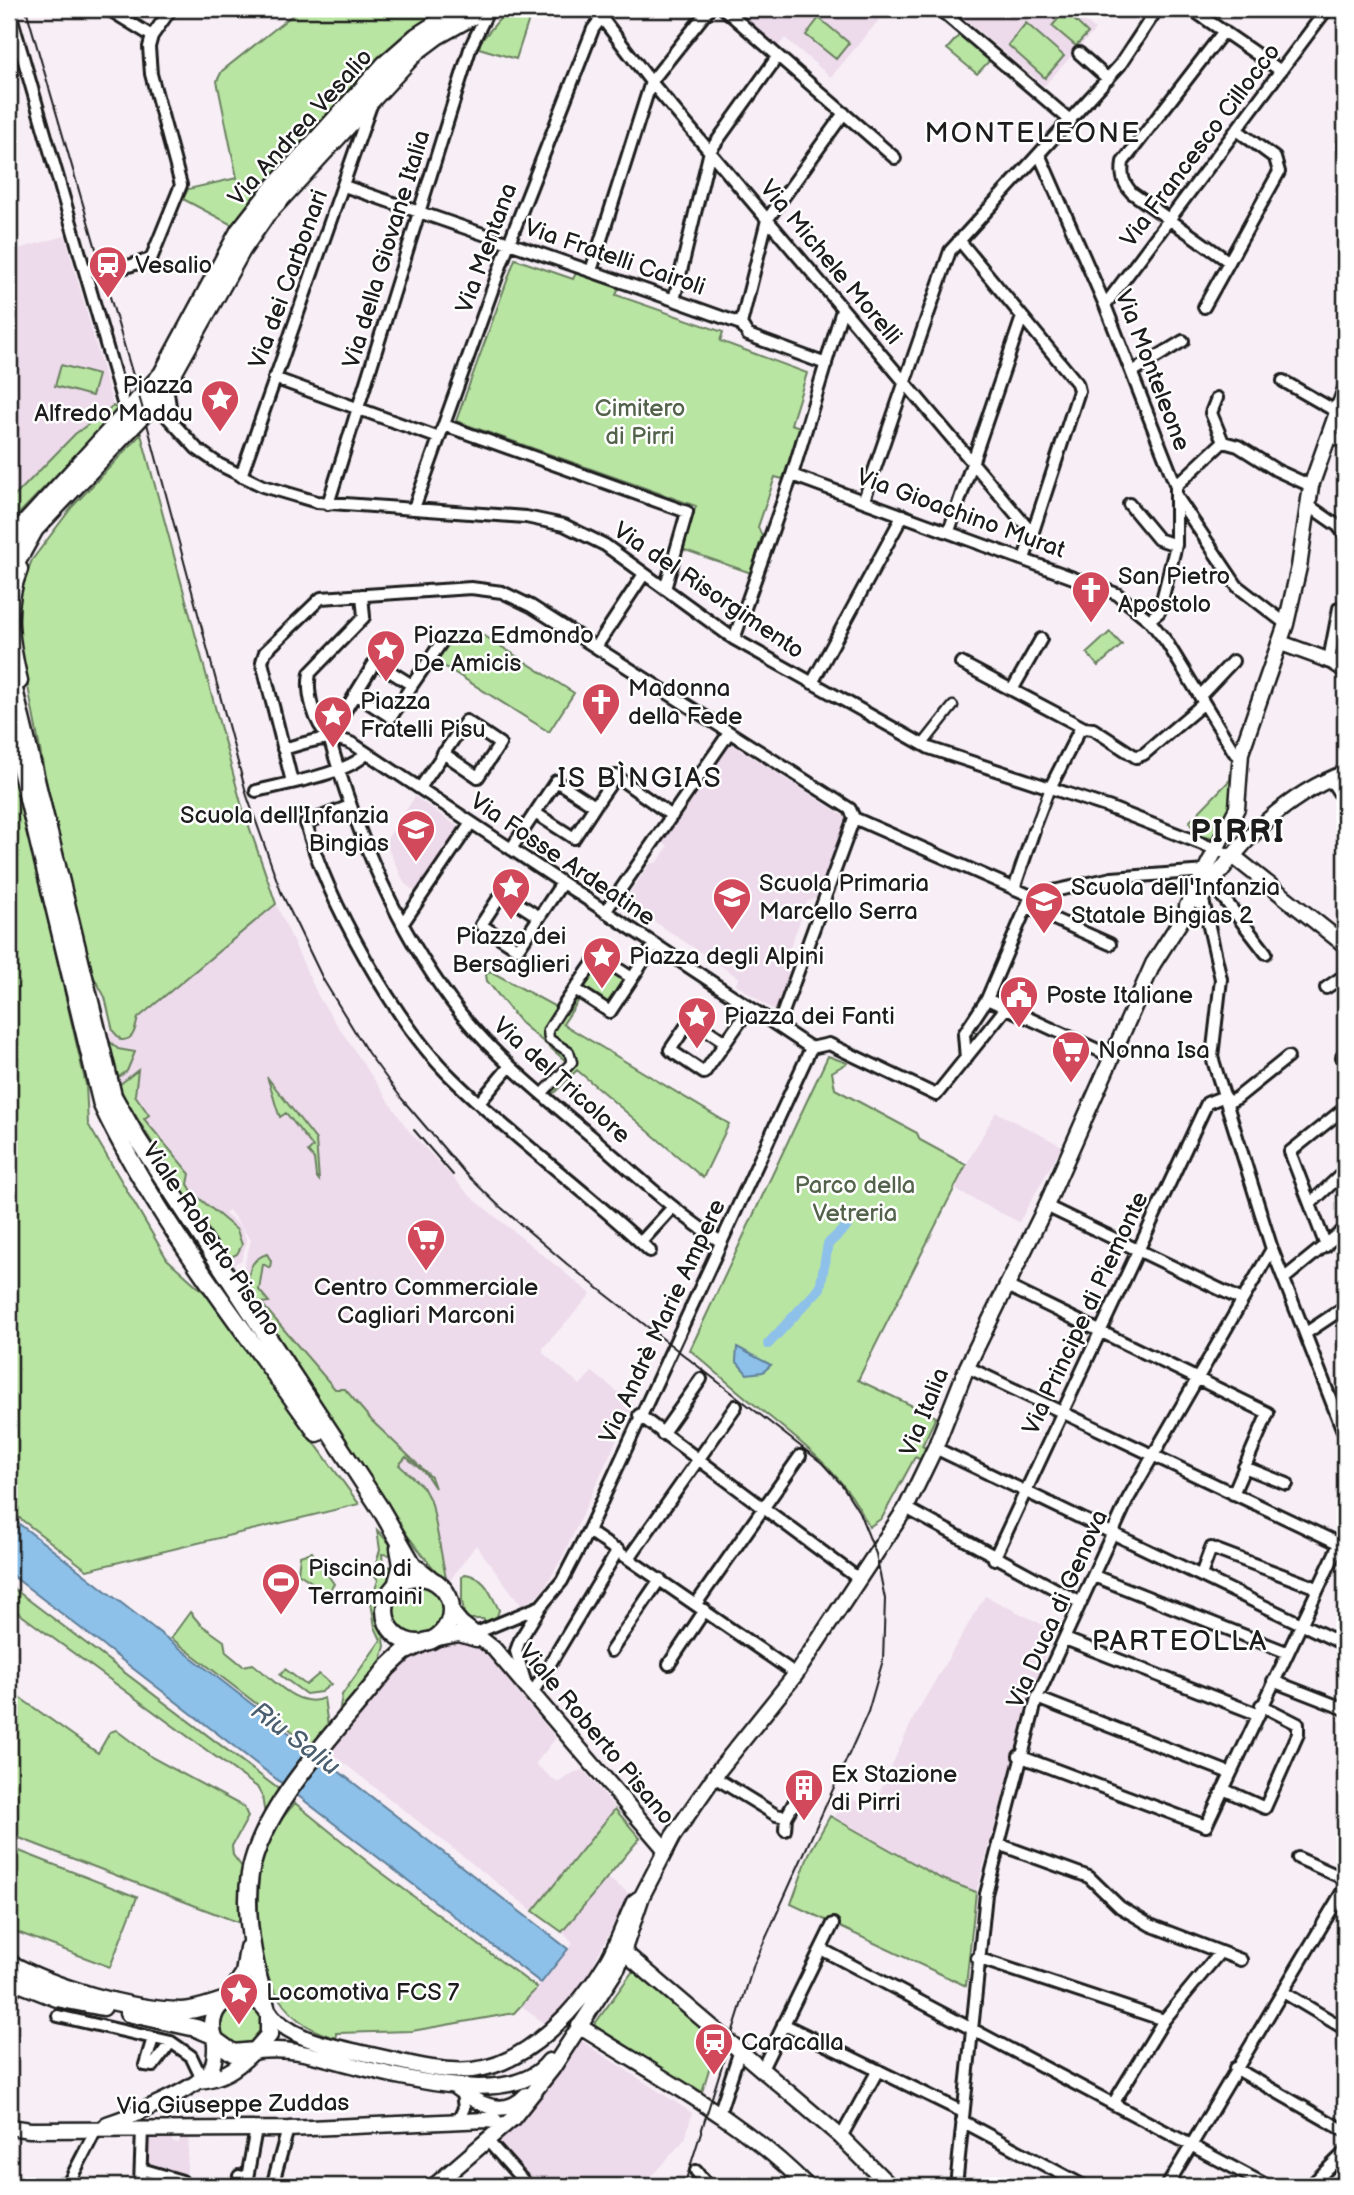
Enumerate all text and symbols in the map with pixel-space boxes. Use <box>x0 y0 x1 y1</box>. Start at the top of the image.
street label: Via Francesco Cillocco <box>1114 38 1287 253</box>
street label: Via Andrea Vesalio <box>222 43 379 212</box>
district label: MONTELEONE <box>925 117 1141 150</box>
street label: Via della Giovane Italia <box>336 127 437 372</box>
street label: Via Michele Morelli <box>753 174 908 351</box>
street label: Via Mentana <box>450 179 523 317</box>
street label: Via dei Carbonari <box>243 186 334 373</box>
street label: Via Fratelli Cairoli <box>521 213 709 302</box>
station icon: Vesalio <box>87 244 129 299</box>
place label: Vesalio <box>135 251 212 280</box>
street label: Via Monteleone <box>1109 286 1197 455</box>
place label: Piazza Alfredo Madau <box>34 371 193 428</box>
place icon: Piazza Alfredo Madau <box>199 378 241 433</box>
park label: Cimitero di Pirri <box>595 394 685 451</box>
street label: Via Gioachino Murat <box>853 462 1070 565</box>
street label: Via del Risorgimento <box>608 516 810 665</box>
place label: San Pietro Apostolo <box>1118 562 1230 619</box>
church icon: San Pietro Apostolo <box>1070 569 1112 624</box>
place label: Piazza Edmondo De Amicis <box>413 621 594 678</box>
place icon: Piazza Edmondo De Amicis <box>365 628 407 683</box>
place label: Madonna della Fede <box>628 674 742 731</box>
church icon: Madonna della Fede <box>580 681 622 736</box>
place label: Piazza Fratelli Pisu <box>360 687 486 744</box>
place icon: Piazza Fratelli Pisu <box>312 694 354 749</box>
district label: IS BÌNGIAS <box>557 761 723 795</box>
street label: Via Fosse Ardeatine <box>465 787 661 932</box>
place label: Scuola dell'Infanzia Bingias <box>180 801 389 858</box>
school or university icon: Scuola dell'Infanzia Bingias <box>395 808 437 863</box>
district label: PIRRI <box>1190 813 1286 852</box>
place icon: Piazza dei Bersaglieri <box>490 866 532 921</box>
place label: Scuola Primaria Marcello Serra <box>759 869 929 926</box>
place label: Scuola dell'Infanzia Statale Bingias 2 <box>1071 873 1280 930</box>
school or university icon: Scuola Primaria Marcello Serra <box>711 876 753 931</box>
school or university icon: Scuola dell'Infanzia Statale Bingias 2 <box>1023 880 1065 935</box>
place label: Piazza dei Bersaglieri <box>452 922 570 979</box>
place icon: Piazza degli Alpini <box>581 935 623 990</box>
place label: Piazza degli Alpini <box>629 942 824 971</box>
public building icon: Poste Italiane <box>998 974 1040 1029</box>
place label: Poste Italiane <box>1046 981 1193 1010</box>
place icon: Piazza dei Fanti <box>676 995 718 1050</box>
place label: Piazza dei Fanti <box>724 1002 895 1031</box>
street label: Via del Tricolore <box>487 1011 636 1150</box>
supermarket icon: Nonna Isa <box>1050 1029 1092 1084</box>
place label: Nonna Isa <box>1098 1036 1210 1065</box>
street label: Viale Roberto Pisano <box>136 1137 287 1342</box>
park label: Parco della Vetreria <box>795 1171 915 1228</box>
street label: Via Principe di Piemonte <box>1016 1187 1155 1439</box>
street label: Via Andrè Marie Ampere <box>593 1195 732 1448</box>
supermarket icon: Centro Commerciale Cagliari Marconi <box>405 1217 447 1272</box>
place label: Centro Commerciale Cagliari Marconi <box>314 1273 538 1330</box>
street label: Via Italia <box>894 1364 955 1461</box>
street label: Via Duca di Genova <box>1001 1505 1114 1713</box>
place label: Piscina di Terramaini <box>308 1554 423 1611</box>
sports icon: Piscina di Terramaini <box>260 1561 302 1616</box>
district label: PARTEOLLA <box>1092 1625 1268 1658</box>
street label: Viale Roberto Pisano <box>512 1638 681 1831</box>
water label: Riu Saliu <box>245 1696 346 1783</box>
place label: Ex Stazione di Pirri <box>831 1760 957 1817</box>
building icon: Ex Stazione di Pirri <box>783 1767 825 1822</box>
place icon: Locomotiva FCS 7 <box>218 1971 260 2026</box>
place label: Locomotiva FCS 7 <box>266 1978 460 2007</box>
station icon: Caracalla <box>693 2021 735 2076</box>
place label: Caracalla <box>741 2028 844 2057</box>
street label: Via Giuseppe Zuddas <box>116 2088 350 2121</box>

